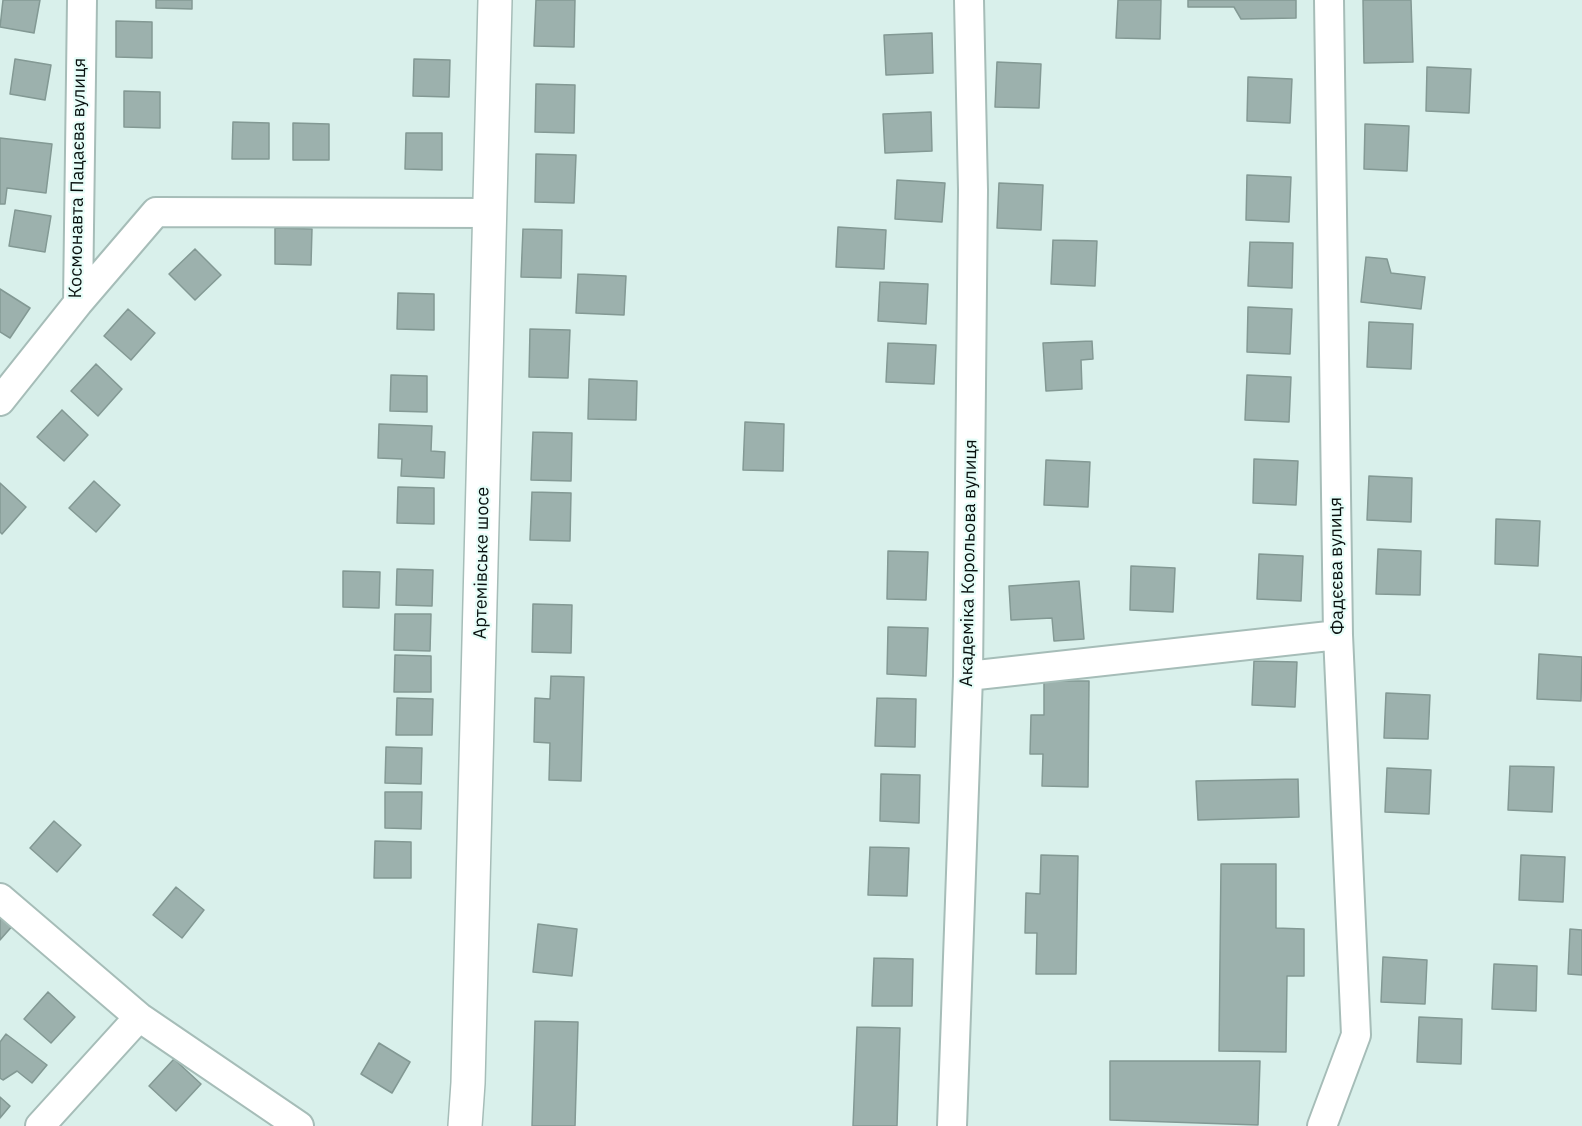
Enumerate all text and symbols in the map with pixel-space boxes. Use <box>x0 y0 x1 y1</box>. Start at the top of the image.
street label: Космонавта Пацаєва вулиця <box>65 58 91 298</box>
street label: Академіка Корольова вулиця <box>956 439 982 687</box>
street label: Артемівське шосе <box>470 487 494 639</box>
street label: Фадєєва вулиця <box>1325 497 1349 635</box>

